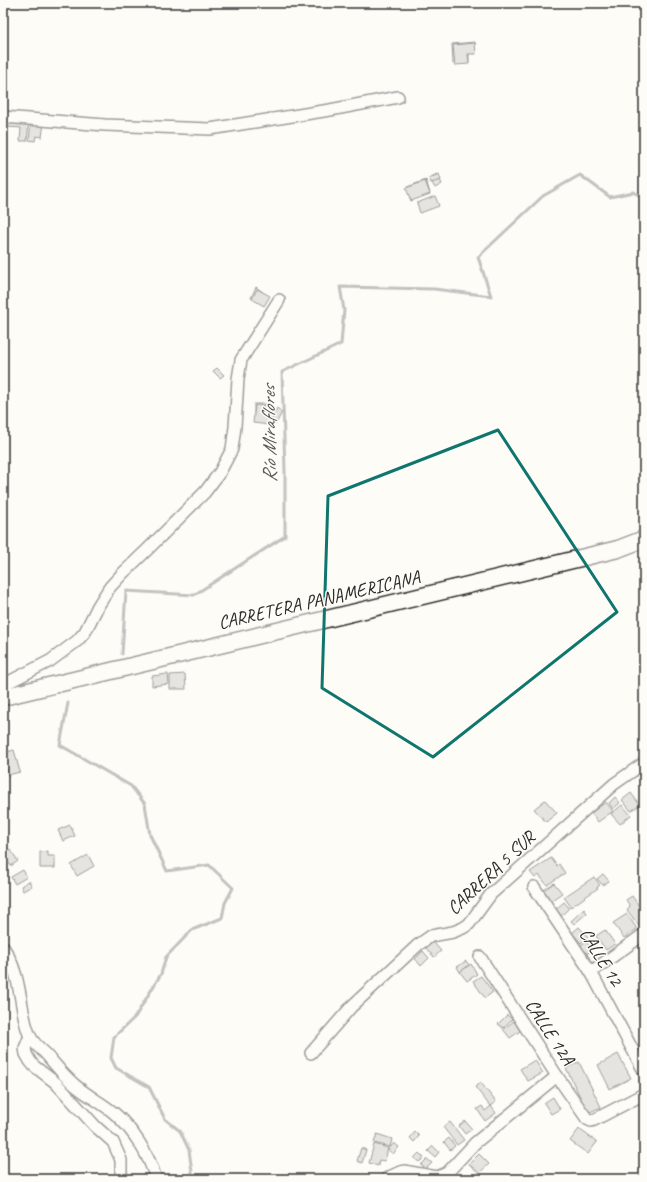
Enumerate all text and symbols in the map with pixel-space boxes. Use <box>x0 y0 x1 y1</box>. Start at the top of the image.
water label: Río Miraflores <box>256 382 282 483</box>
street label: CARRETERA PANAMERICANA <box>216 565 424 635</box>
street label: CARRERA 5 SUR <box>442 824 542 920</box>
street label: CALLE 12 <box>574 923 629 992</box>
street label: CALLE 12A <box>520 995 581 1071</box>

